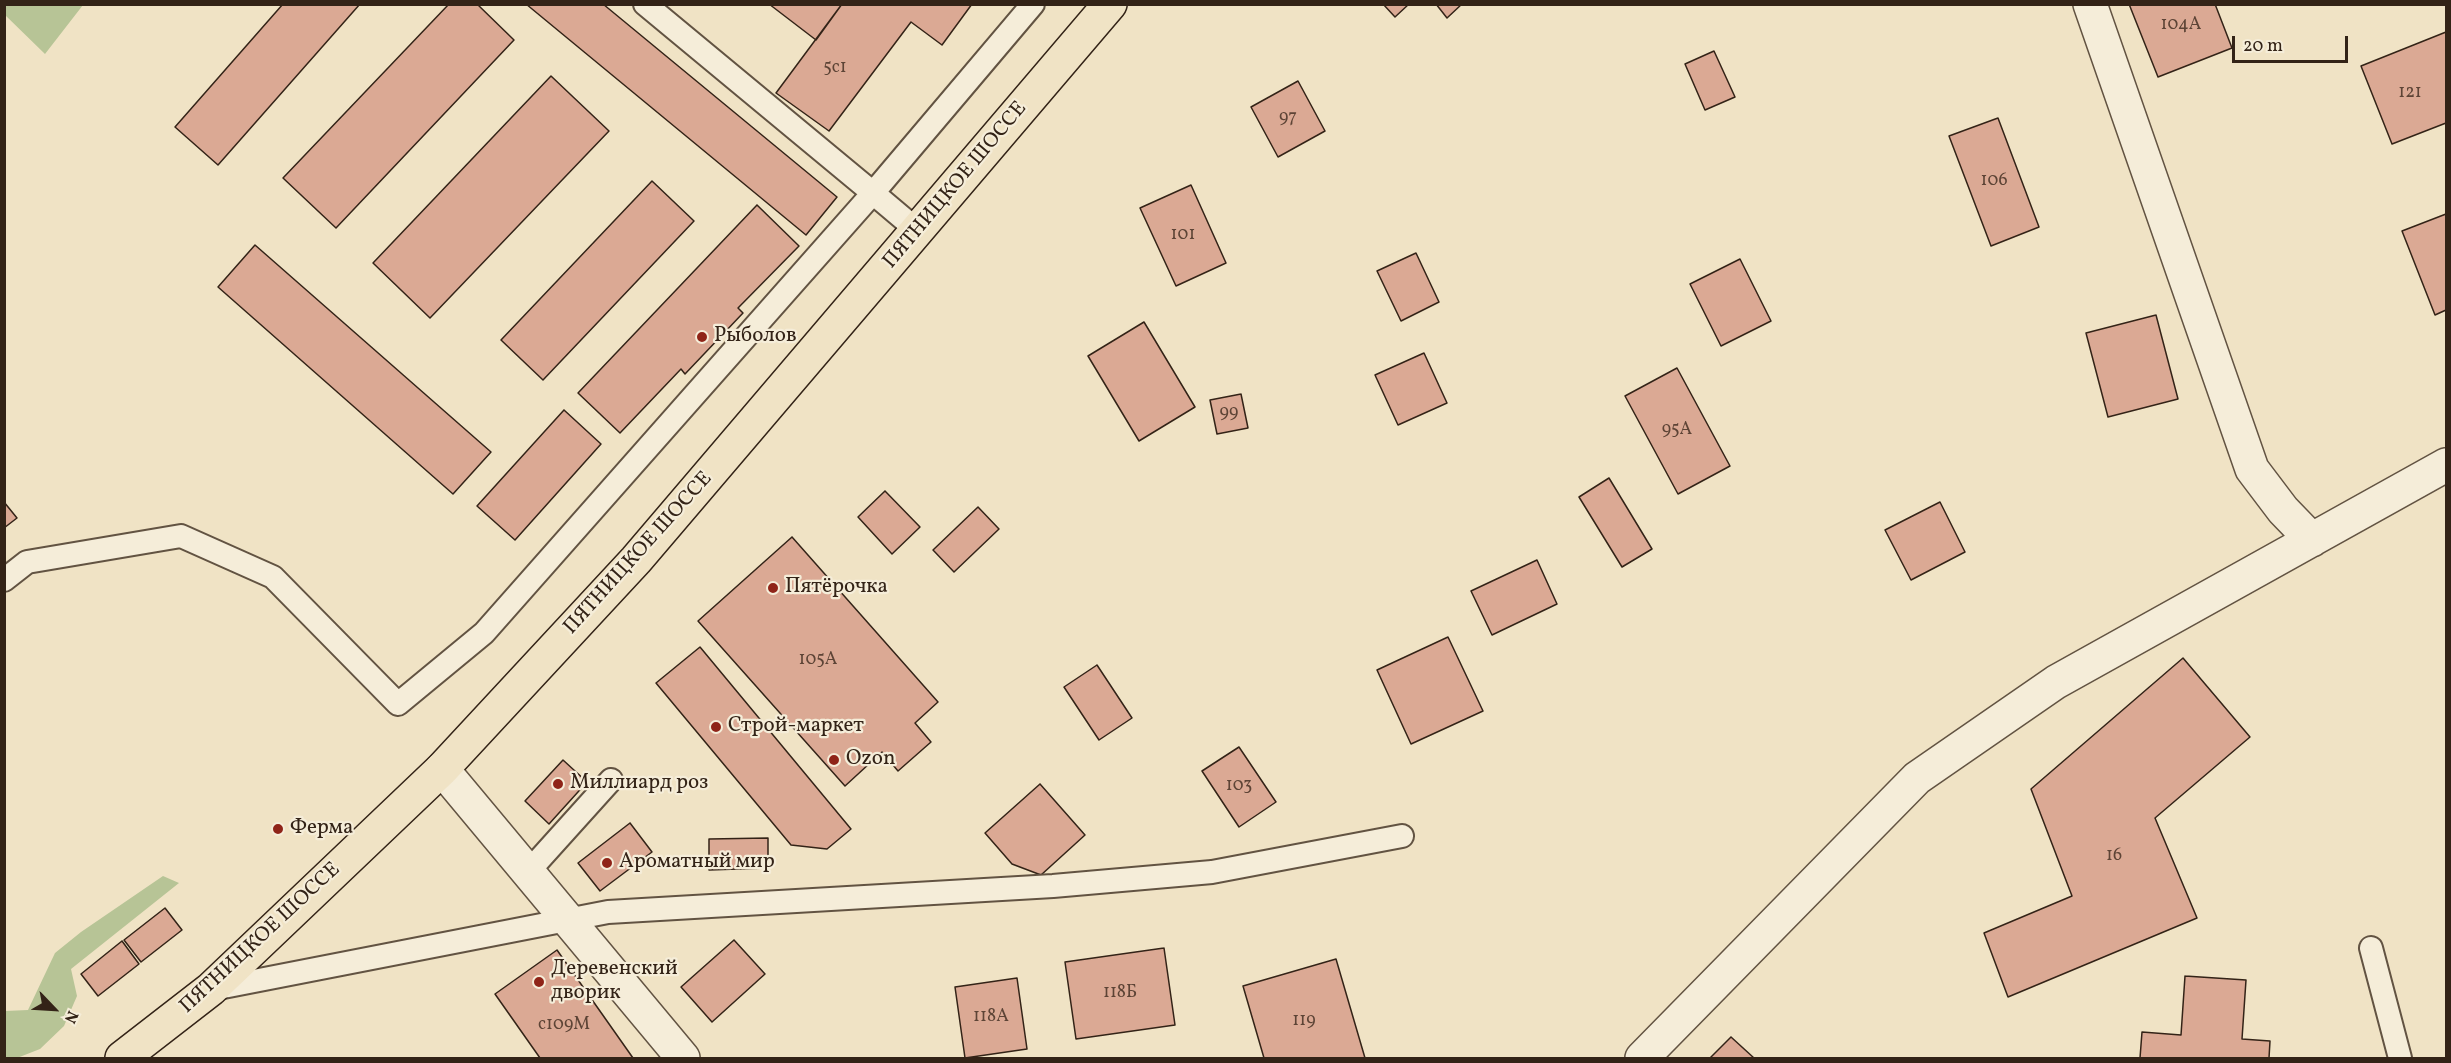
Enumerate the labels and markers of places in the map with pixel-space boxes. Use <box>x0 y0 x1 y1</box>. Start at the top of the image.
place label: Рыболов <box>714 324 797 350</box>
marker: Рыболов <box>695 330 709 344</box>
place label: Пятёрочка <box>785 575 888 601</box>
marker: Пятёрочка <box>766 581 780 595</box>
place label: Строй-маркет <box>728 714 864 740</box>
marker: Строй-маркет <box>709 720 723 734</box>
place label: Ozon <box>846 747 896 773</box>
marker: Ozon <box>827 753 841 767</box>
place label: Миллиард роз <box>570 771 708 797</box>
marker: Миллиард роз <box>551 777 565 791</box>
place label: Ферма <box>290 816 353 842</box>
marker: Ферма <box>271 822 285 836</box>
place label: Ароматный мир <box>619 850 775 876</box>
marker: Ароматный мир <box>600 856 614 870</box>
place label: Деревенский дворик <box>551 957 678 1007</box>
marker: Деревенский дворик <box>532 975 546 989</box>

